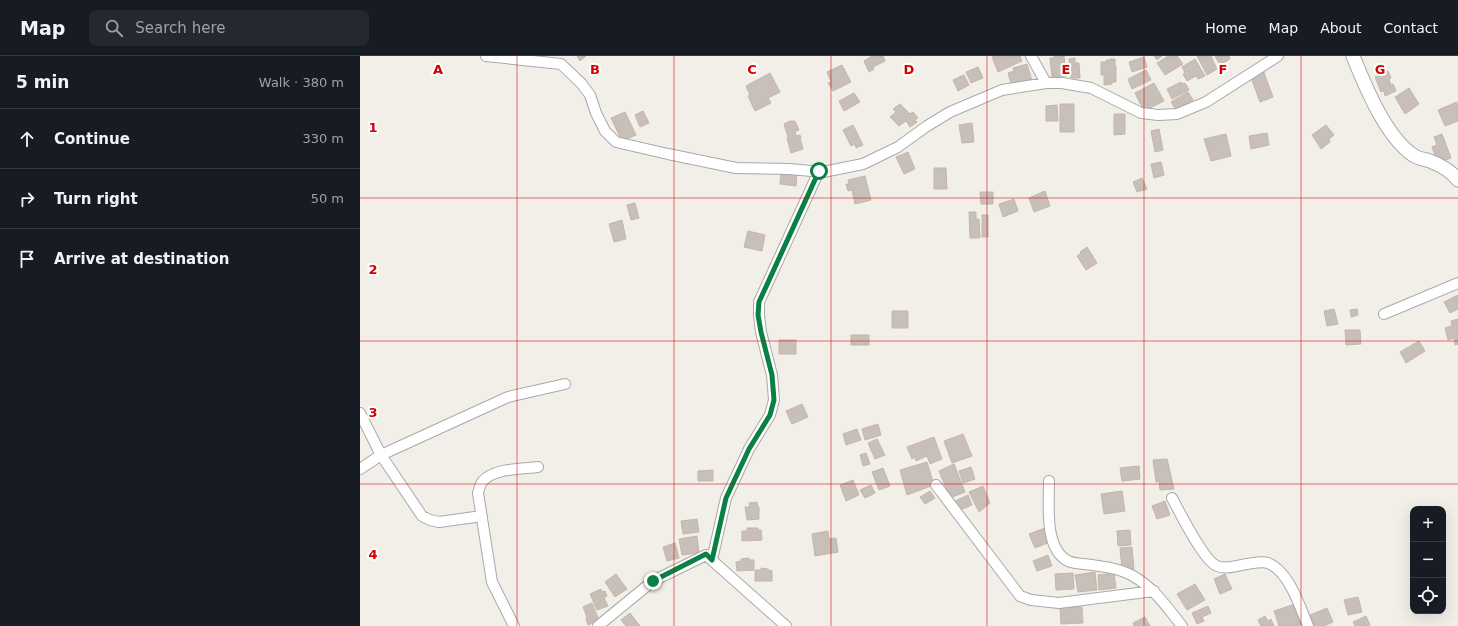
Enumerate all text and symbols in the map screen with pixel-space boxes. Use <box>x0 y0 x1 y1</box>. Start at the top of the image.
search box <box>89 10 369 46</box>
text: Map <box>20 17 65 39</box>
icon: search <box>103 17 125 39</box>
text: Search here <box>135 19 225 37</box>
text: Home <box>1205 20 1247 36</box>
text: Map <box>1269 20 1298 36</box>
text: About <box>1320 20 1362 36</box>
text: Contact <box>1384 20 1438 36</box>
text: A <box>433 62 443 77</box>
text: B <box>590 62 600 77</box>
text: C <box>747 62 757 77</box>
text: D <box>904 62 915 77</box>
text: E <box>1062 62 1070 77</box>
text: F <box>1219 62 1227 77</box>
text: G <box>1375 62 1385 77</box>
text: 5 min <box>16 72 69 92</box>
text: Walk · 380 m <box>259 75 344 90</box>
text: 1 <box>368 120 378 135</box>
icon: ahead <box>16 128 38 150</box>
text: Continue <box>54 130 130 148</box>
text: 330 m <box>302 131 344 146</box>
route start <box>810 162 828 180</box>
icon: right <box>16 188 38 210</box>
text: Turn right <box>54 190 138 208</box>
text: 50 m <box>311 191 344 206</box>
icon: arrive <box>16 248 38 270</box>
text: Arrive at destination <box>54 250 229 268</box>
text: 2 <box>368 262 378 277</box>
text: 3 <box>368 405 378 420</box>
map controls <box>1410 506 1446 614</box>
button: + <box>1410 506 1446 542</box>
button: − <box>1410 542 1446 578</box>
text: 4 <box>368 547 378 562</box>
route end <box>644 572 662 590</box>
button: locate <box>1410 578 1446 614</box>

